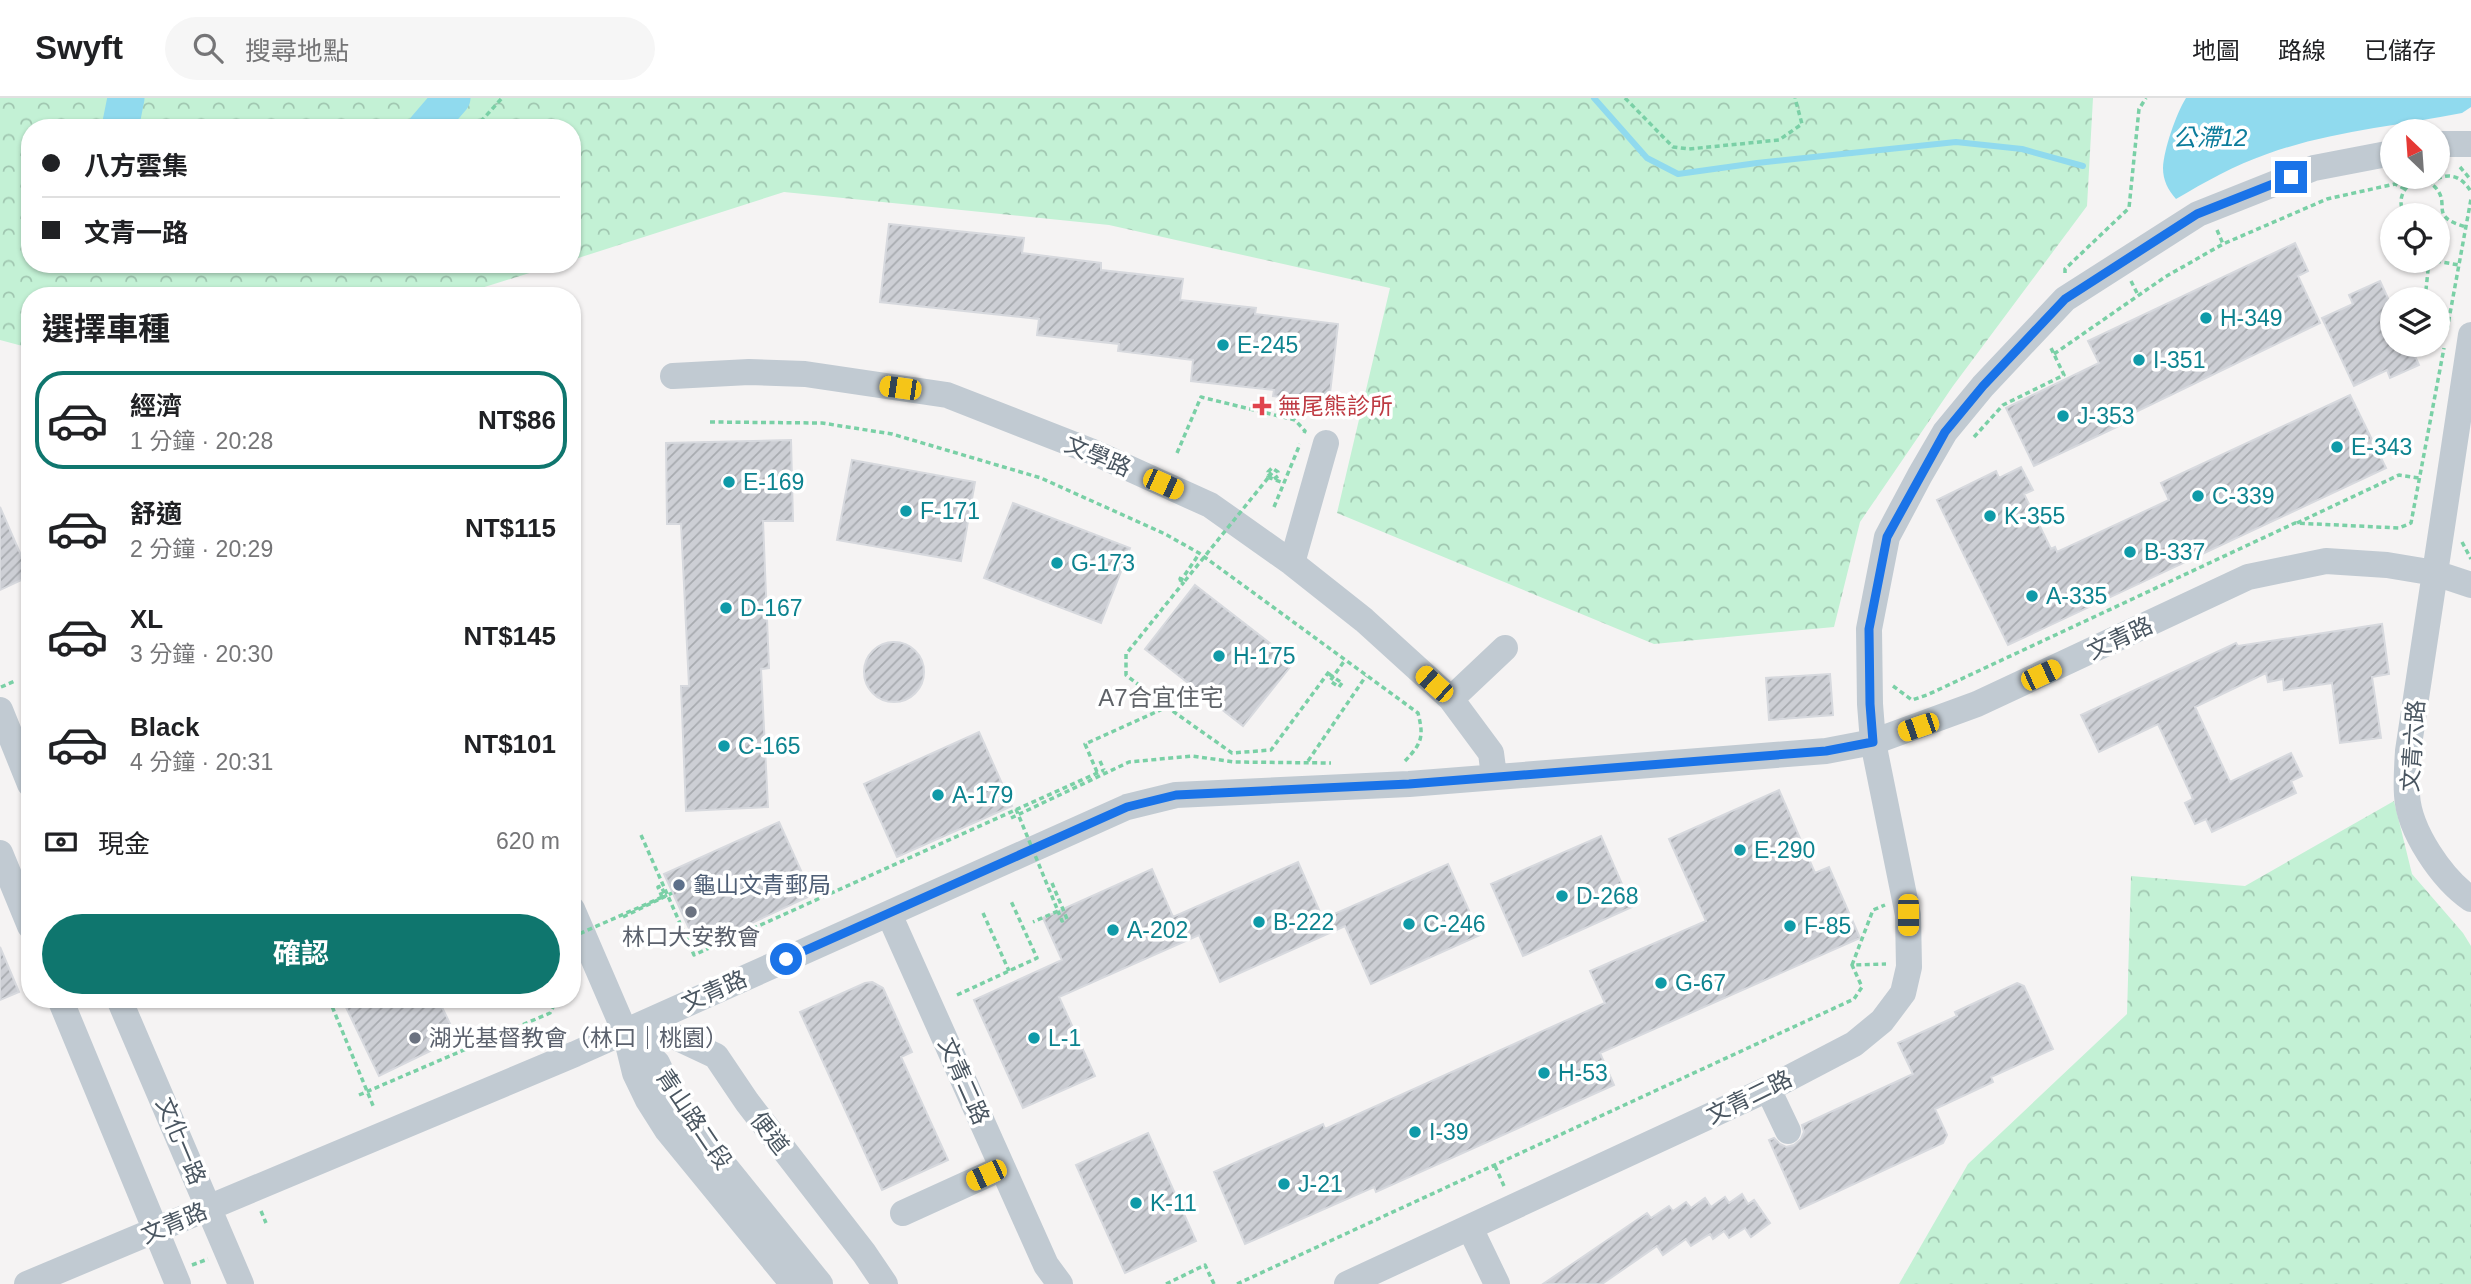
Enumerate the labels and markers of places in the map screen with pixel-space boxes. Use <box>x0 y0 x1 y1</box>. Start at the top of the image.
place label: H-349 <box>2220 305 2283 331</box>
marker: H-349 <box>2198 310 2214 326</box>
place label: E-245 <box>1237 332 1298 358</box>
marker: E-245 <box>1215 337 1231 353</box>
place label: I-351 <box>2153 347 2205 373</box>
marker: I-351 <box>2131 352 2147 368</box>
place label: 無尾熊診所 <box>1278 393 1393 419</box>
marker: 無尾熊診所 <box>1252 396 1272 416</box>
place label: J-353 <box>2077 403 2135 429</box>
marker: J-353 <box>2055 408 2071 424</box>
place label: E-343 <box>2351 434 2412 460</box>
marker: E-343 <box>2329 439 2345 455</box>
place label: E-169 <box>743 469 804 495</box>
marker: E-169 <box>721 474 737 490</box>
place label: C-339 <box>2212 483 2275 509</box>
marker: C-339 <box>2190 488 2206 504</box>
place label: F-171 <box>920 498 980 524</box>
marker: F-171 <box>898 503 914 519</box>
place label: K-355 <box>2004 503 2065 529</box>
marker: K-355 <box>1982 508 1998 524</box>
place label: B-337 <box>2144 539 2205 565</box>
marker: B-337 <box>2122 544 2138 560</box>
place label: G-173 <box>1071 550 1135 576</box>
marker: G-173 <box>1049 555 1065 571</box>
place label: A-335 <box>2046 583 2107 609</box>
marker: A-335 <box>2024 588 2040 604</box>
place label: D-167 <box>740 595 803 621</box>
marker: D-167 <box>718 600 734 616</box>
place label: H-175 <box>1233 643 1296 669</box>
marker: H-175 <box>1211 648 1227 664</box>
place label: C-165 <box>738 733 801 759</box>
marker: C-165 <box>716 738 732 754</box>
place label: A-179 <box>952 782 1013 808</box>
marker: A-179 <box>930 787 946 803</box>
place label: E-290 <box>1754 837 1815 863</box>
marker: E-290 <box>1732 842 1748 858</box>
place label: 龜山文青郵局 <box>693 872 831 898</box>
marker: 龜山文青郵局 <box>671 877 687 893</box>
place label: D-268 <box>1576 883 1639 909</box>
marker: D-268 <box>1554 888 1570 904</box>
marker: 林口大安教會 <box>683 904 699 920</box>
place label: B-222 <box>1273 909 1334 935</box>
place label: C-246 <box>1423 911 1486 937</box>
place label: F-85 <box>1804 913 1851 939</box>
marker: B-222 <box>1251 914 1267 930</box>
marker: C-246 <box>1401 916 1417 932</box>
place label: A-202 <box>1127 917 1188 943</box>
marker: F-85 <box>1782 918 1798 934</box>
marker: A-202 <box>1105 922 1121 938</box>
place label: 林口大安教會 <box>622 924 760 950</box>
place label: G-67 <box>1675 970 1726 996</box>
marker: G-67 <box>1653 975 1669 991</box>
place label: 湖光基督教會（林口｜桃園） <box>429 1025 728 1051</box>
place label: L-1 <box>1048 1025 1081 1051</box>
marker: 湖光基督教會（林口｜桃園） <box>407 1030 423 1046</box>
marker: L-1 <box>1026 1030 1042 1046</box>
place label: H-53 <box>1558 1060 1608 1086</box>
marker: H-53 <box>1536 1065 1552 1081</box>
place label: I-39 <box>1429 1119 1469 1145</box>
marker: I-39 <box>1407 1124 1423 1140</box>
place label: J-21 <box>1298 1171 1343 1197</box>
marker: J-21 <box>1276 1176 1292 1192</box>
place label: K-11 <box>1150 1190 1197 1216</box>
marker: K-11 <box>1128 1195 1144 1211</box>

